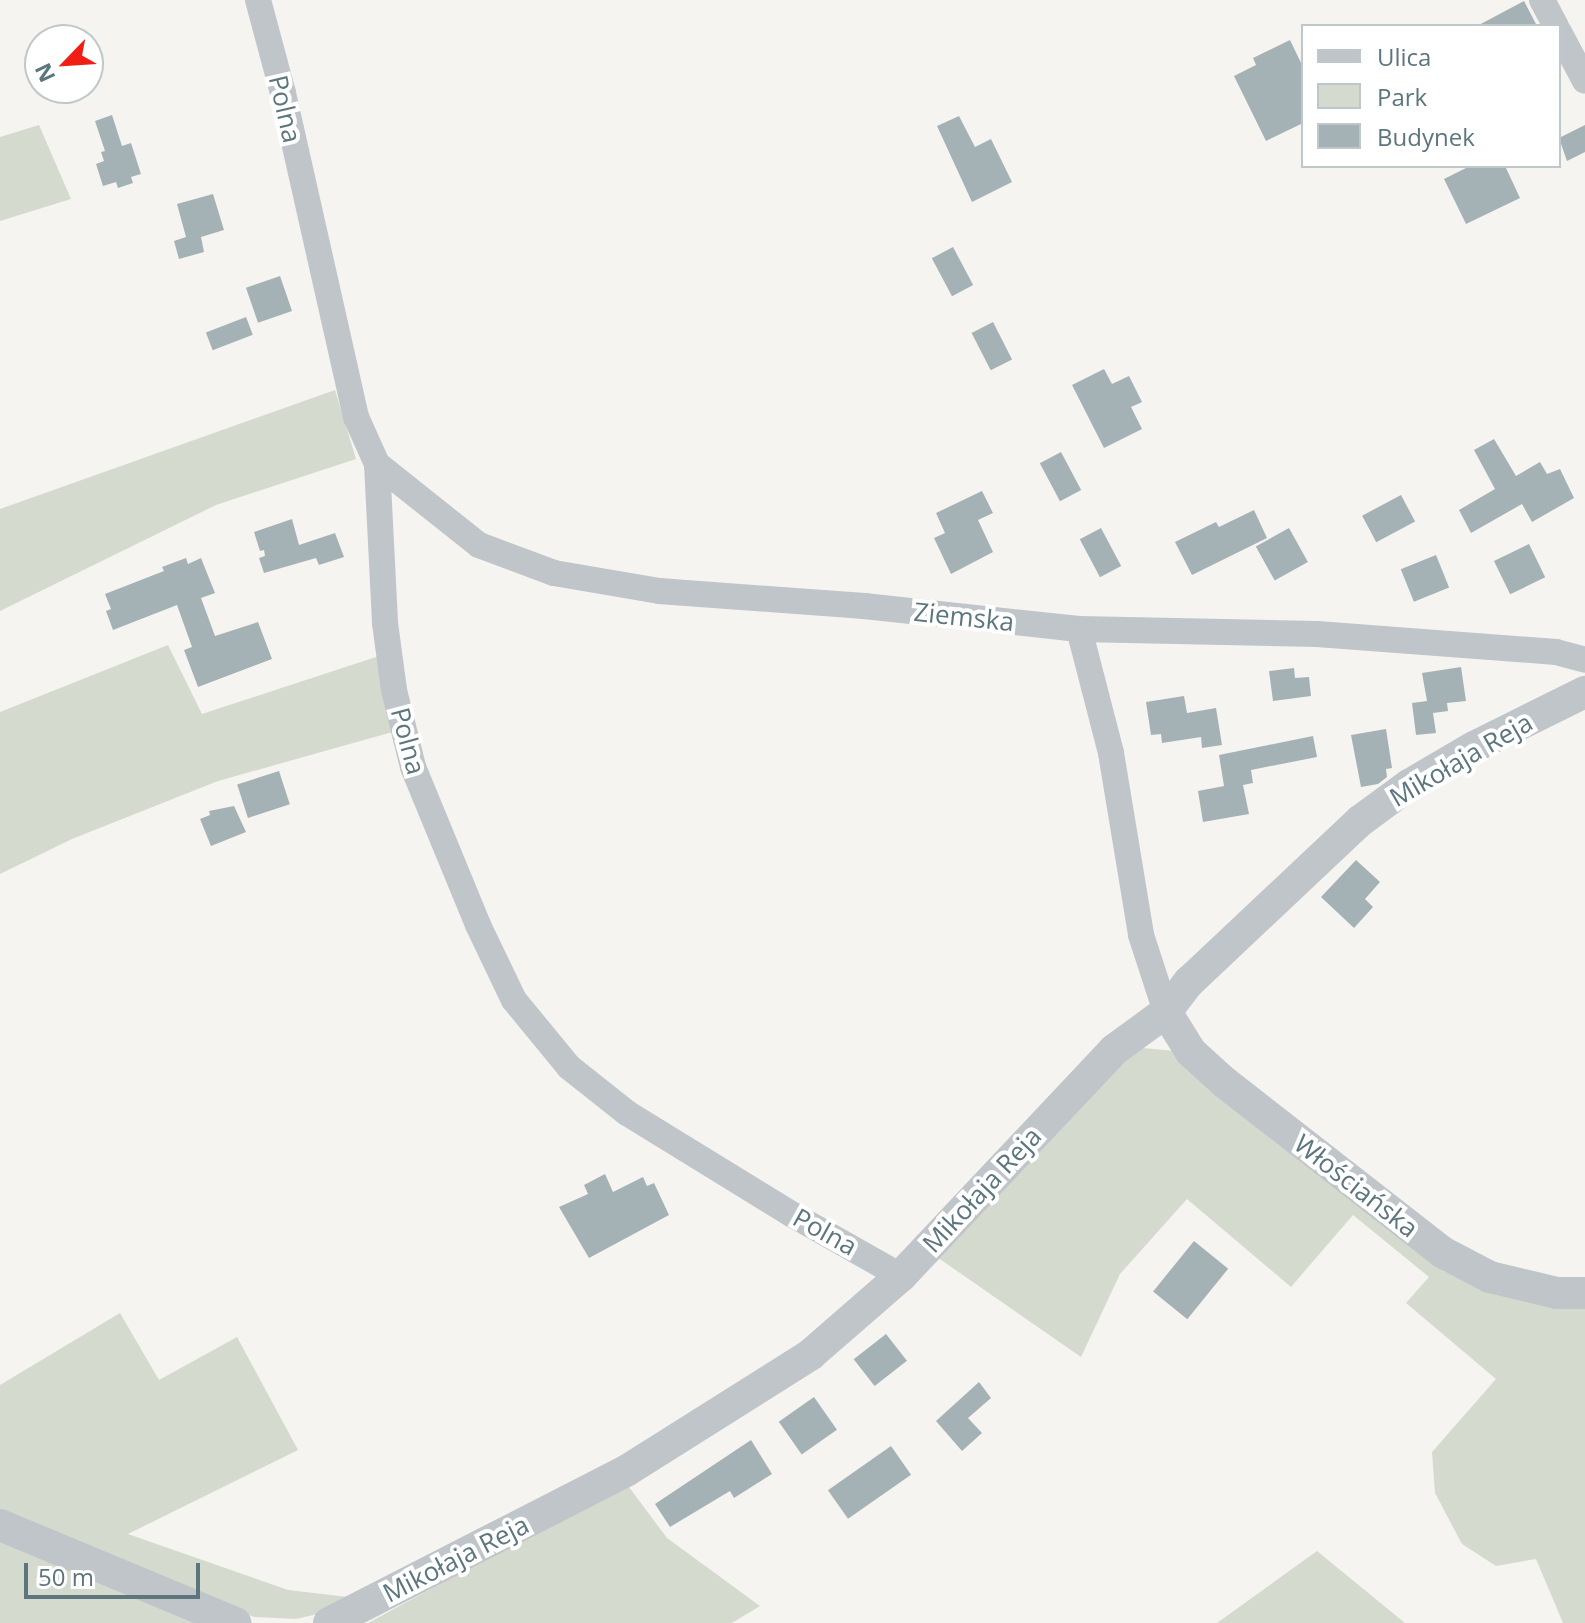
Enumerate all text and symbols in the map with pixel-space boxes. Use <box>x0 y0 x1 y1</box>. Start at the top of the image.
north arrow <box>24 24 104 104</box>
legend <box>1301 24 1561 168</box>
text: Ulica <box>1377 40 1431 73</box>
text: N <box>27 59 61 88</box>
street label: Polna <box>262 72 308 146</box>
text: Park <box>1377 80 1427 113</box>
text: Budynek <box>1377 120 1475 153</box>
street label: Ziemska <box>912 596 1016 638</box>
street label: Polna <box>384 704 432 778</box>
street label: Mikołaja Reja <box>1384 707 1538 813</box>
street label: Mikołaja Reja <box>916 1121 1048 1259</box>
street label: Włościańska <box>1288 1128 1424 1244</box>
street label: Polna <box>788 1202 862 1262</box>
street label: Mikołaja Reja <box>378 1509 534 1609</box>
scale bar <box>28 1547 204 1597</box>
text: 50 m <box>38 1560 94 1593</box>

